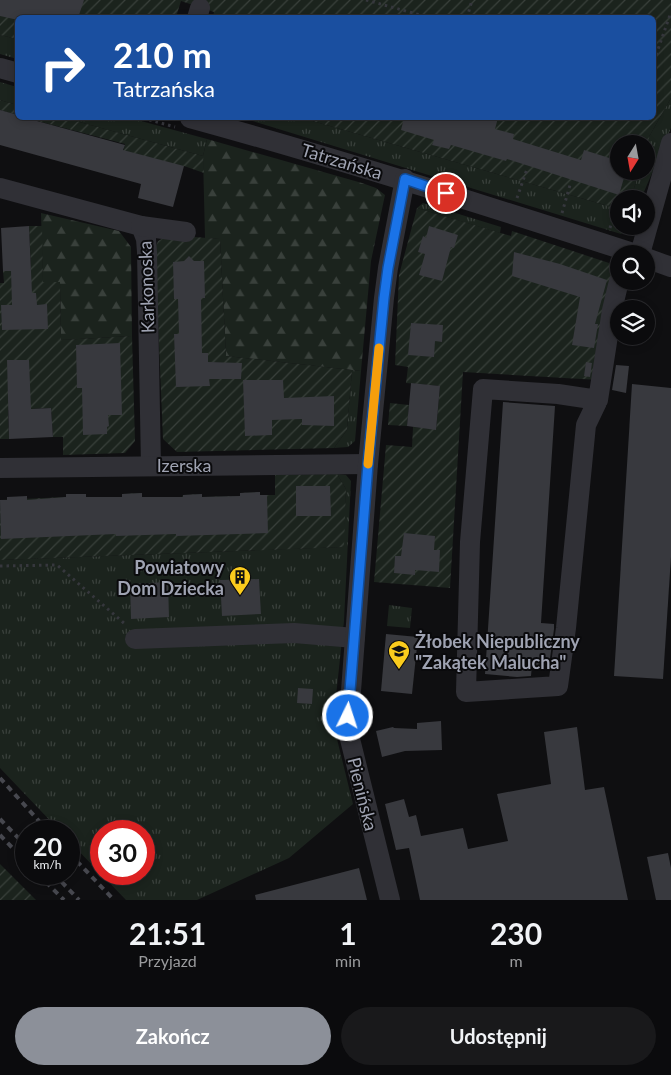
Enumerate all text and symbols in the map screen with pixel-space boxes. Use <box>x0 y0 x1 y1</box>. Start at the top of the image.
text: 210 m <box>113 33 212 75</box>
icon: right <box>30 35 95 100</box>
text: Tatrzańska <box>113 75 215 102</box>
north arrow <box>610 135 655 180</box>
map controls <box>610 135 655 345</box>
street label: Tatrzańska <box>299 138 385 184</box>
pin <box>425 172 467 214</box>
icon: arrive <box>432 179 460 207</box>
button: sound <box>610 190 655 235</box>
street label: Karkonoska <box>133 240 159 334</box>
button: search <box>610 245 655 290</box>
button: layers <box>610 300 655 345</box>
street label: Izerska <box>157 454 211 476</box>
place label: Powiatowy Dom Dziecka <box>117 556 225 599</box>
building icon: Powiatowy Dom Dziecka <box>228 565 252 596</box>
place label: Żłobek Niepubliczny "Zakątek Malucha" <box>415 630 580 673</box>
school or university icon: Żłobek Niepubliczny "Zakątek Malucha" <box>387 639 411 670</box>
position arrow <box>321 689 373 741</box>
street label: Pienińska <box>343 755 383 833</box>
speed limit sign: 30 <box>90 820 155 885</box>
text: 20 <box>33 831 62 861</box>
text: km/h <box>33 857 62 872</box>
text: 21:51 <box>129 915 206 951</box>
text: 1 <box>339 915 357 951</box>
text: 230 <box>490 915 542 951</box>
text: Przyjazd <box>138 951 197 970</box>
text: min <box>335 951 361 970</box>
text: m <box>509 951 523 970</box>
button: Zakończ <box>15 1007 331 1065</box>
button: Udostępnij <box>341 1007 656 1065</box>

